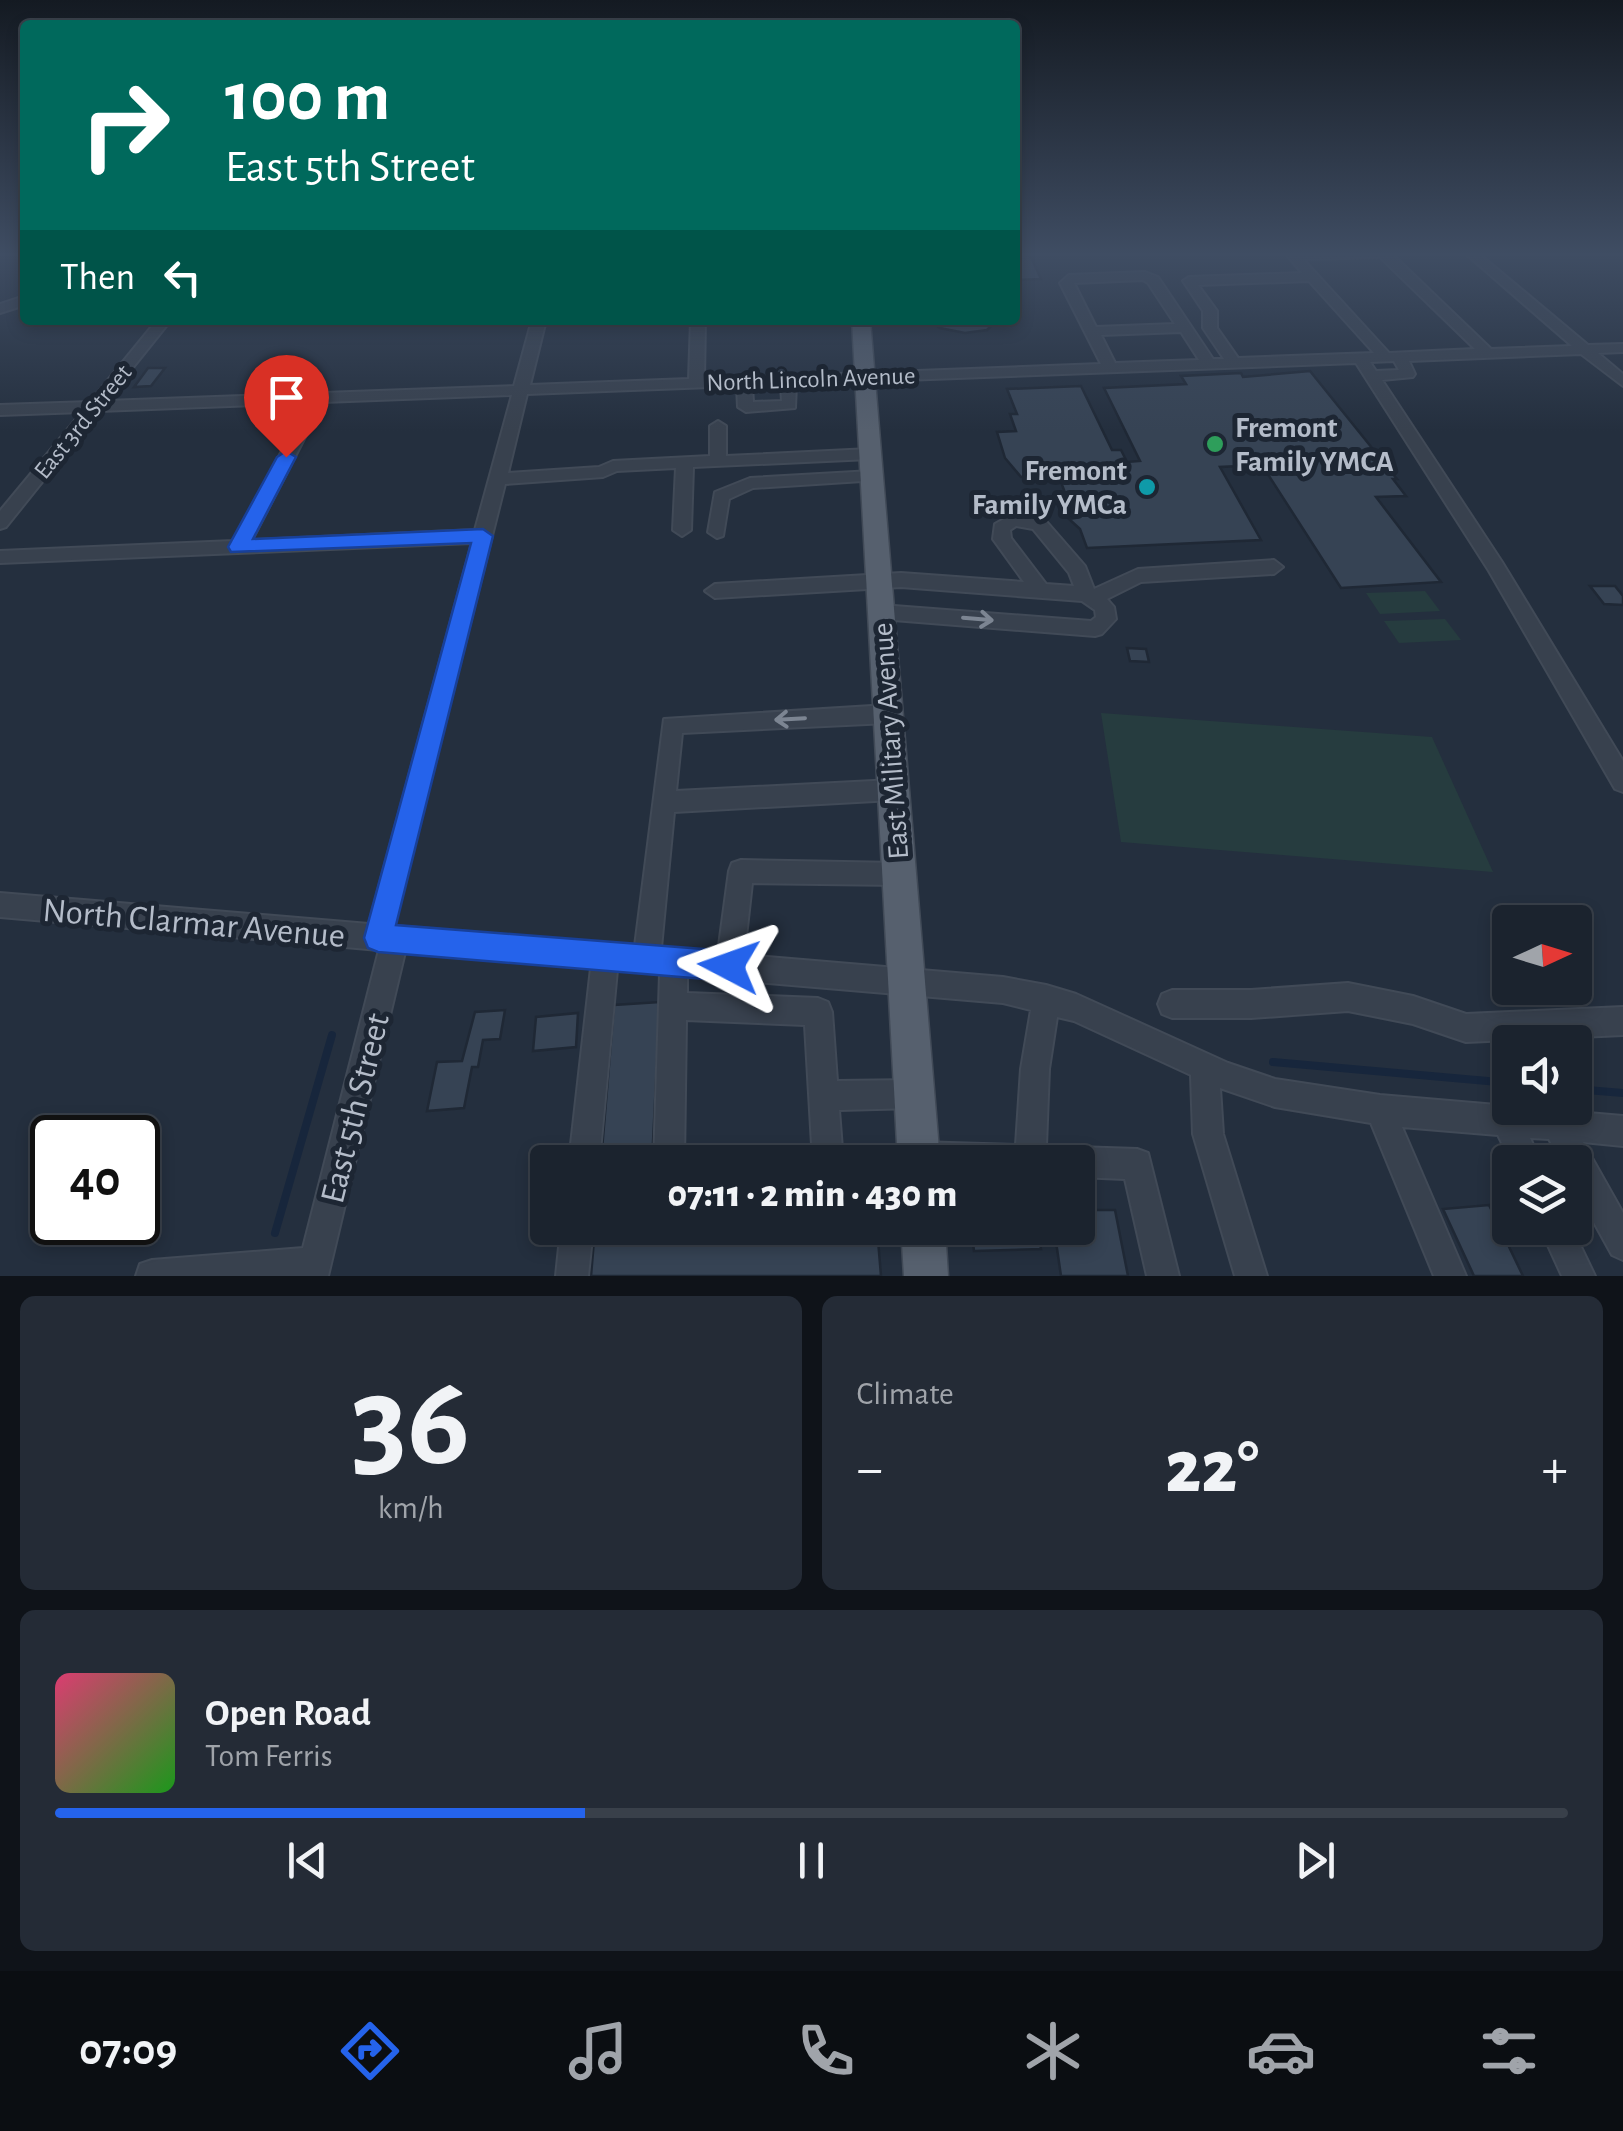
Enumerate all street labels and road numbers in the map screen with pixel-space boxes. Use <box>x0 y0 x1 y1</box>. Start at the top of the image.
street label: East 3rd Street <box>30 360 137 484</box>
street label: North Lincoln Avenue <box>706 363 916 396</box>
street label: East Military Avenue <box>868 622 914 860</box>
street label: North Clarmar Avenue <box>41 893 347 954</box>
street label: East 5th Street <box>315 1010 396 1207</box>

